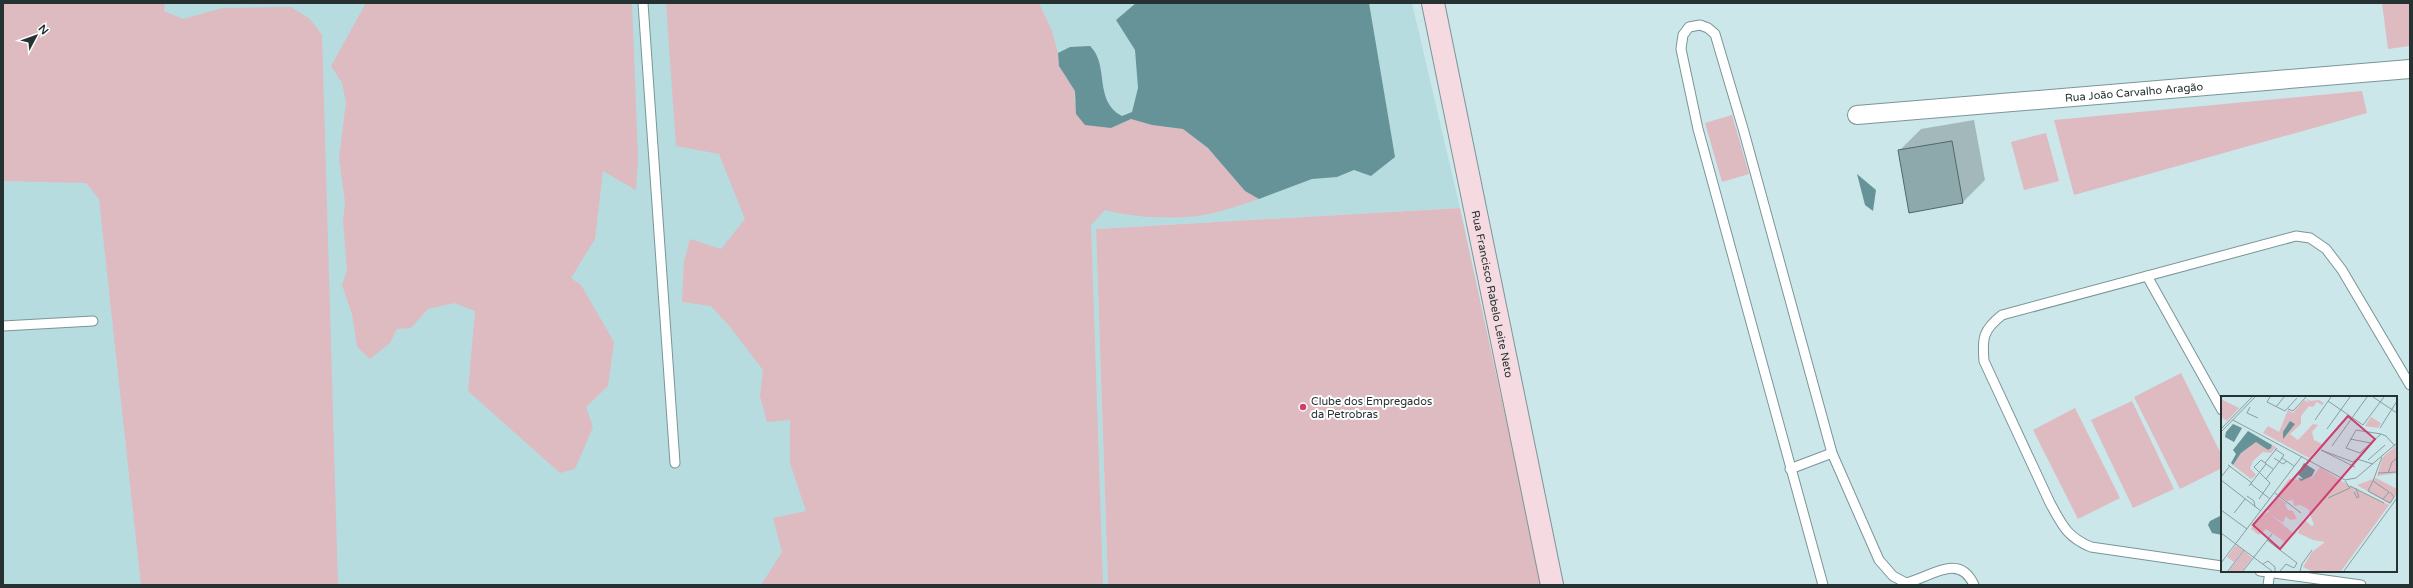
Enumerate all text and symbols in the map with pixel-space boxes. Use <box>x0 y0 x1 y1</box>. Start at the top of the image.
north arrow <box>16 16 56 56</box>
text: N <box>35 22 51 37</box>
street label: Rua João Carvalho Aragão <box>2064 80 2204 105</box>
street label: Rua Francisco Rabelo Leite Neto <box>1469 209 1515 379</box>
place label: Clube dos Empregados da Petrobras <box>1311 395 1432 421</box>
inset map <box>2221 396 2397 572</box>
marker: Clube dos Empregados da Petrobras <box>1298 402 1308 412</box>

